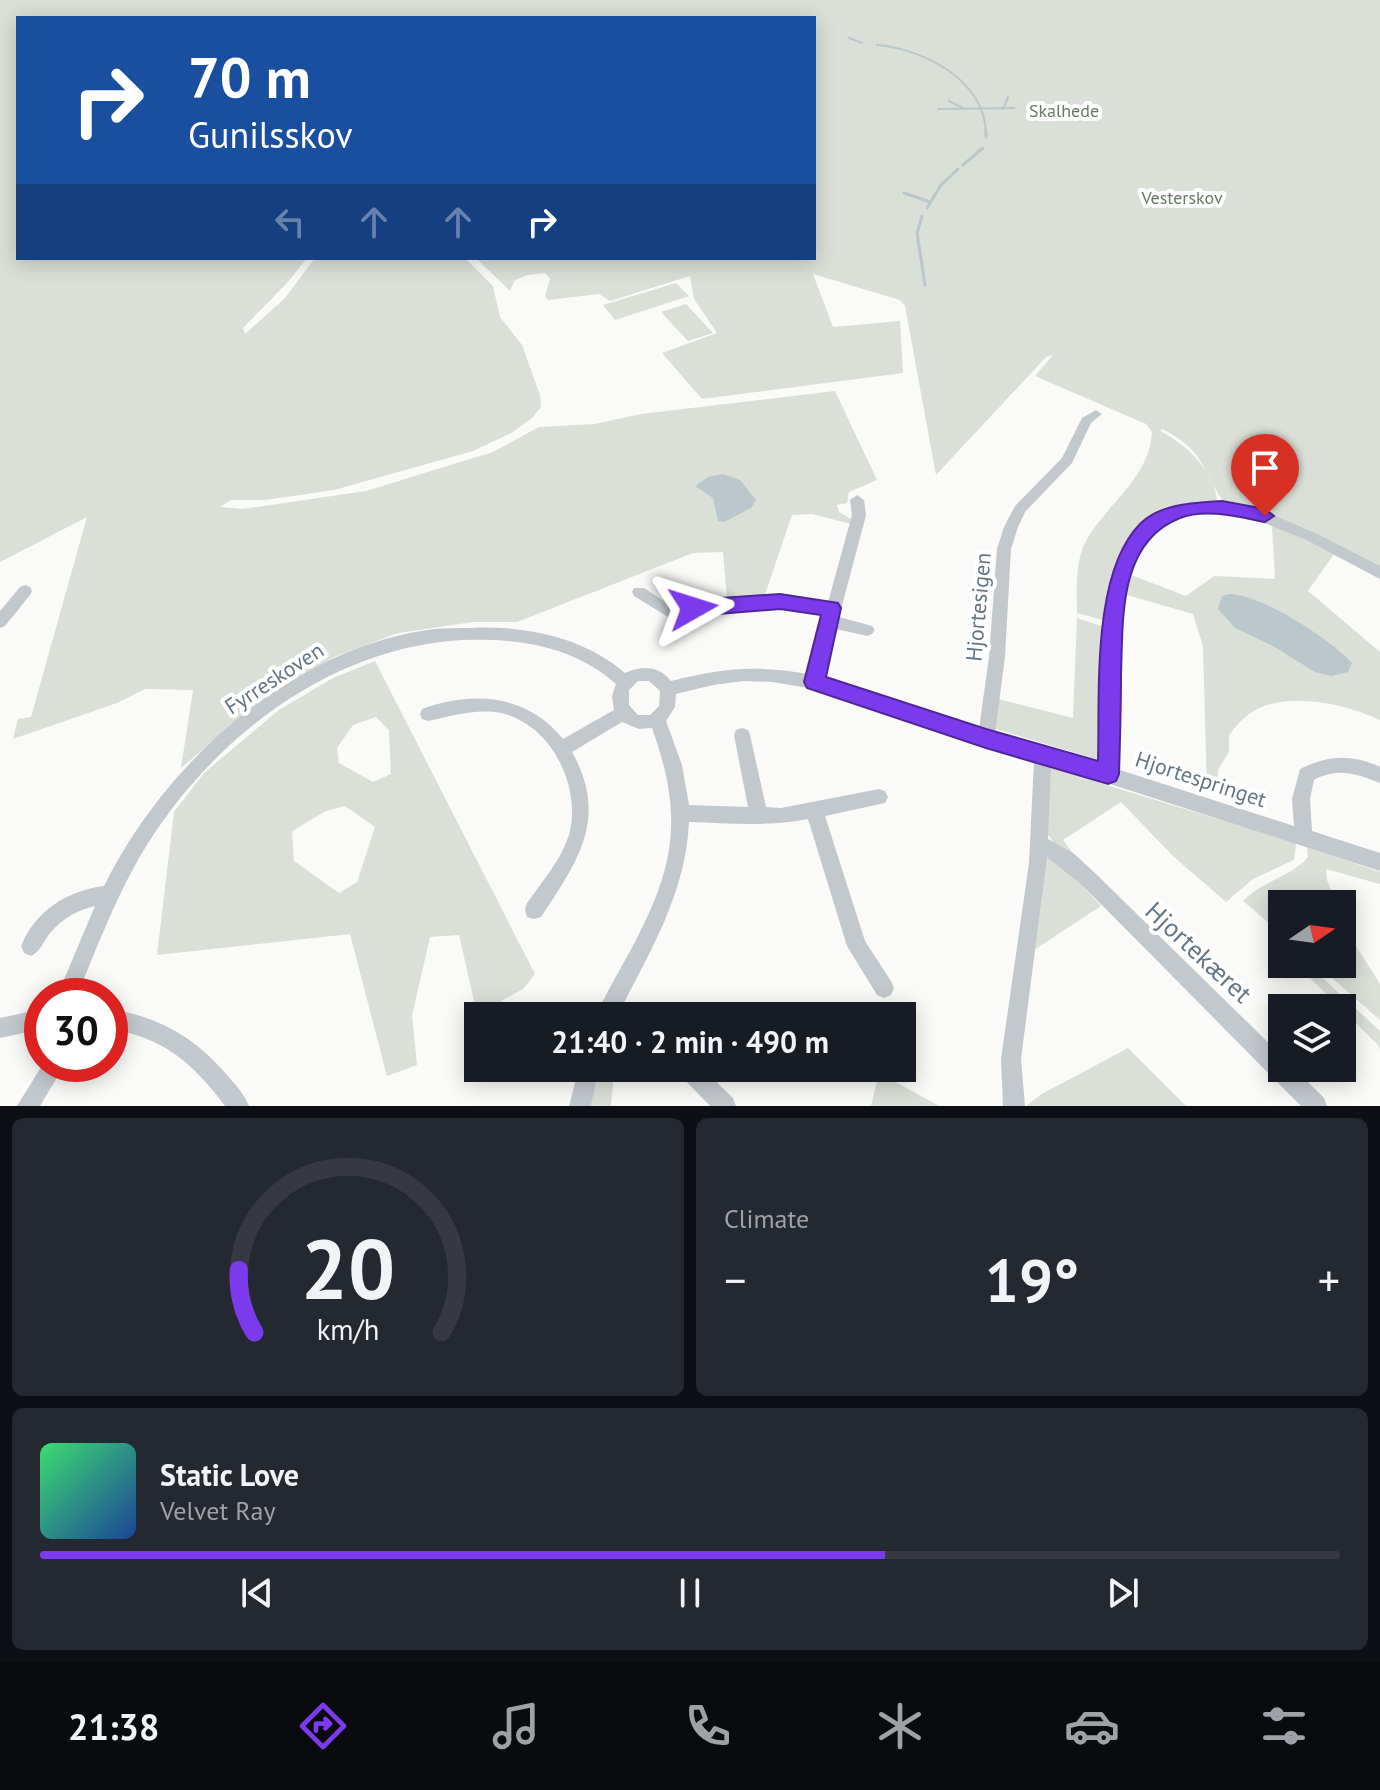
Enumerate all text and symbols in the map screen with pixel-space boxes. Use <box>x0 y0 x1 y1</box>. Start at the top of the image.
text: 70 m <box>188 41 311 113</box>
icon: right <box>56 48 160 152</box>
park label: Skalhede <box>1029 99 1099 122</box>
text: Gunilsskov <box>188 111 353 158</box>
park label: Vesterskov <box>1140 186 1223 209</box>
icon: left <box>268 200 312 244</box>
icon: ahead <box>352 200 396 244</box>
icon: ahead <box>436 200 480 244</box>
icon: right <box>520 200 564 244</box>
pin <box>1231 434 1299 516</box>
icon: arrive <box>1243 446 1287 490</box>
street label: Hjortesigen <box>959 551 997 663</box>
position arrow <box>651 566 735 650</box>
street label: Fyrreskoven <box>219 636 329 720</box>
street label: Hjortespringet <box>1132 745 1271 813</box>
north arrow <box>1268 890 1356 978</box>
map controls <box>1268 890 1356 1082</box>
street label: Hjortekæret <box>1139 894 1259 1010</box>
speed limit sign: 30 <box>24 978 128 1082</box>
button: layers <box>1268 994 1356 1082</box>
text: 21:40 · 2 min · 490 m <box>551 1022 829 1061</box>
text: Climate <box>724 1202 809 1235</box>
text: 20 <box>301 1214 395 1322</box>
text: 19° <box>985 1241 1079 1319</box>
text: − <box>724 1251 746 1308</box>
text: + <box>1318 1251 1340 1308</box>
text: km/h <box>317 1311 379 1348</box>
text: Static Love <box>160 1455 299 1494</box>
text: Velvet Ray <box>160 1494 276 1527</box>
icon: previous <box>235 1571 279 1615</box>
icon: pause <box>668 1571 712 1615</box>
icon: next <box>1101 1571 1145 1615</box>
icon: directions <box>295 1698 351 1754</box>
icon: music <box>488 1698 544 1754</box>
icon: phone <box>680 1698 736 1754</box>
icon: climate <box>872 1698 928 1754</box>
icon: car <box>1064 1698 1120 1754</box>
icon: filters <box>1256 1698 1312 1754</box>
text: 21:38 <box>68 1703 159 1750</box>

